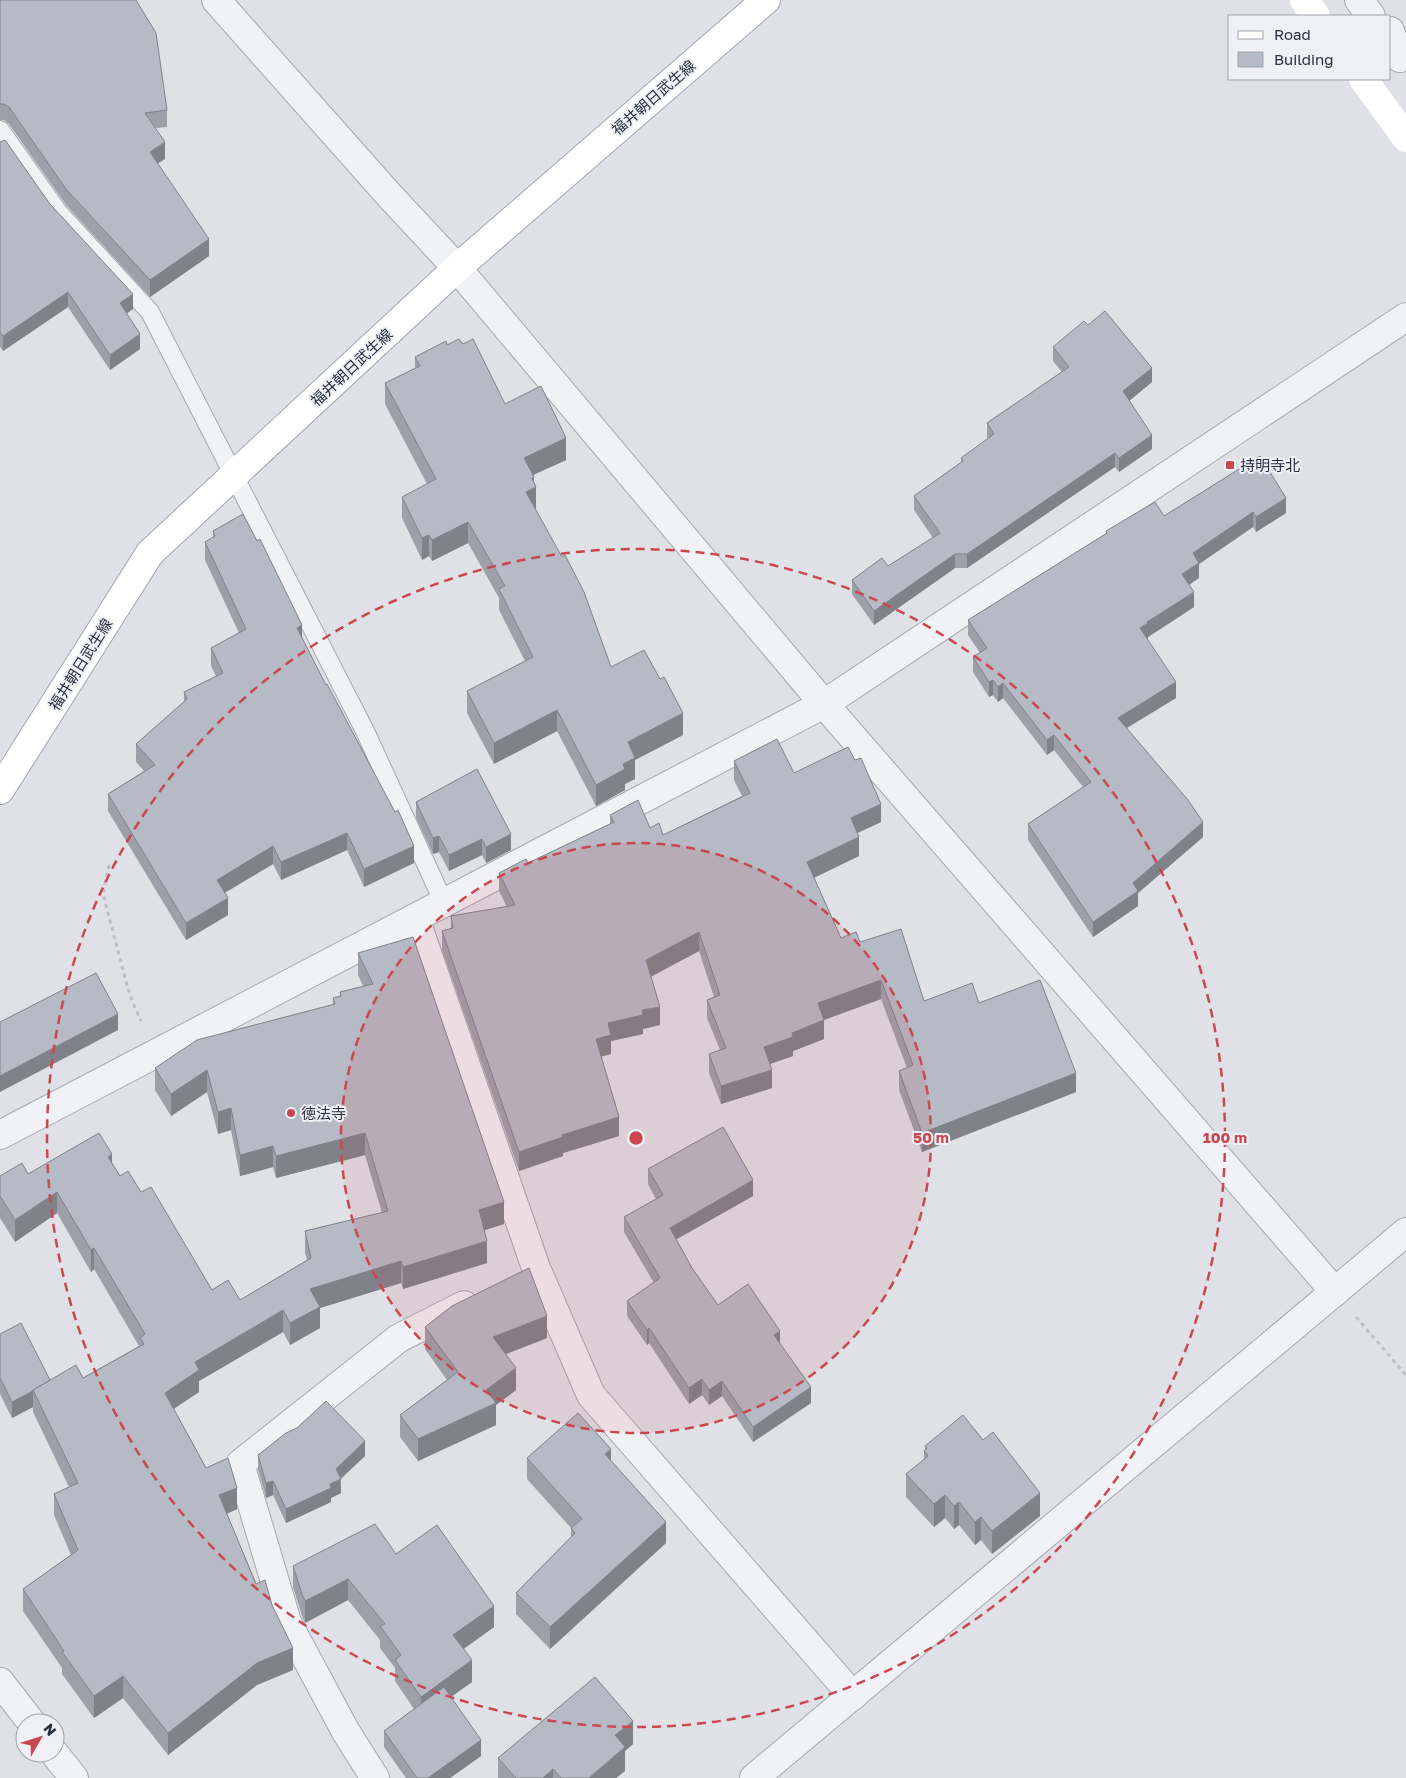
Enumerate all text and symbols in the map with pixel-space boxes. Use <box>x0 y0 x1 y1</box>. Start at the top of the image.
legend <box>1228 15 1391 80</box>
text: Road <box>1274 25 1311 43</box>
text: Building <box>1274 50 1334 68</box>
street label: 福井朝日武生線 <box>607 56 699 138</box>
street label: 福井朝日武生線 <box>306 325 396 409</box>
place label: 持明寺北 <box>1240 456 1300 474</box>
marker: 持明寺北 <box>1224 459 1236 471</box>
street label: 福井朝日武生線 <box>45 615 115 713</box>
place label: 徳法寺 <box>301 1104 346 1122</box>
marker: 徳法寺 <box>285 1107 297 1119</box>
text: 50 m <box>913 1128 949 1146</box>
text: 100 m <box>1203 1128 1247 1146</box>
centre of rings <box>627 1129 645 1147</box>
north arrow <box>15 1713 65 1763</box>
text: N <box>41 1720 60 1739</box>

